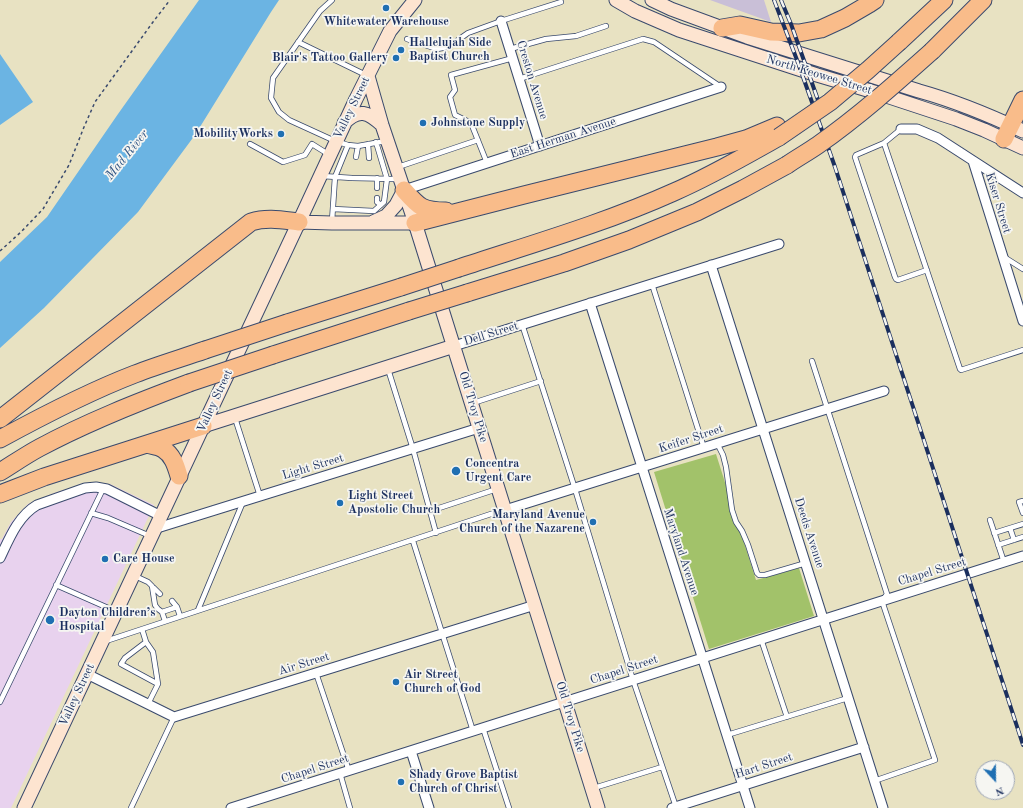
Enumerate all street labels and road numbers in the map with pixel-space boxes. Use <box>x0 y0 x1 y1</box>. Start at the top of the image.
street label: Creston Avenue <box>513 39 551 121</box>
street label: North Keowee Street <box>765 52 873 98</box>
street label: Valley Street <box>331 74 373 142</box>
street label: East Herman Avenue <box>508 114 618 162</box>
street label: Kiser Street <box>982 171 1014 235</box>
street label: Dell Street <box>462 319 520 349</box>
street label: Valley Street <box>194 367 236 435</box>
street label: Old Troy Pike <box>455 370 491 444</box>
street label: Keifer Street <box>657 422 725 456</box>
street label: Light Street <box>280 451 346 483</box>
street label: Deeds Avenue <box>791 496 827 570</box>
street label: Maryland Avenue <box>660 507 702 597</box>
street label: Chapel Street <box>896 555 968 589</box>
street label: Air Street <box>277 649 331 679</box>
street label: Chapel Street <box>588 652 660 688</box>
street label: Valley Street <box>56 661 98 729</box>
street label: Old Troy Pike <box>552 680 588 754</box>
street label: Hart Street <box>733 750 795 782</box>
street label: Chapel Street <box>279 751 351 787</box>

